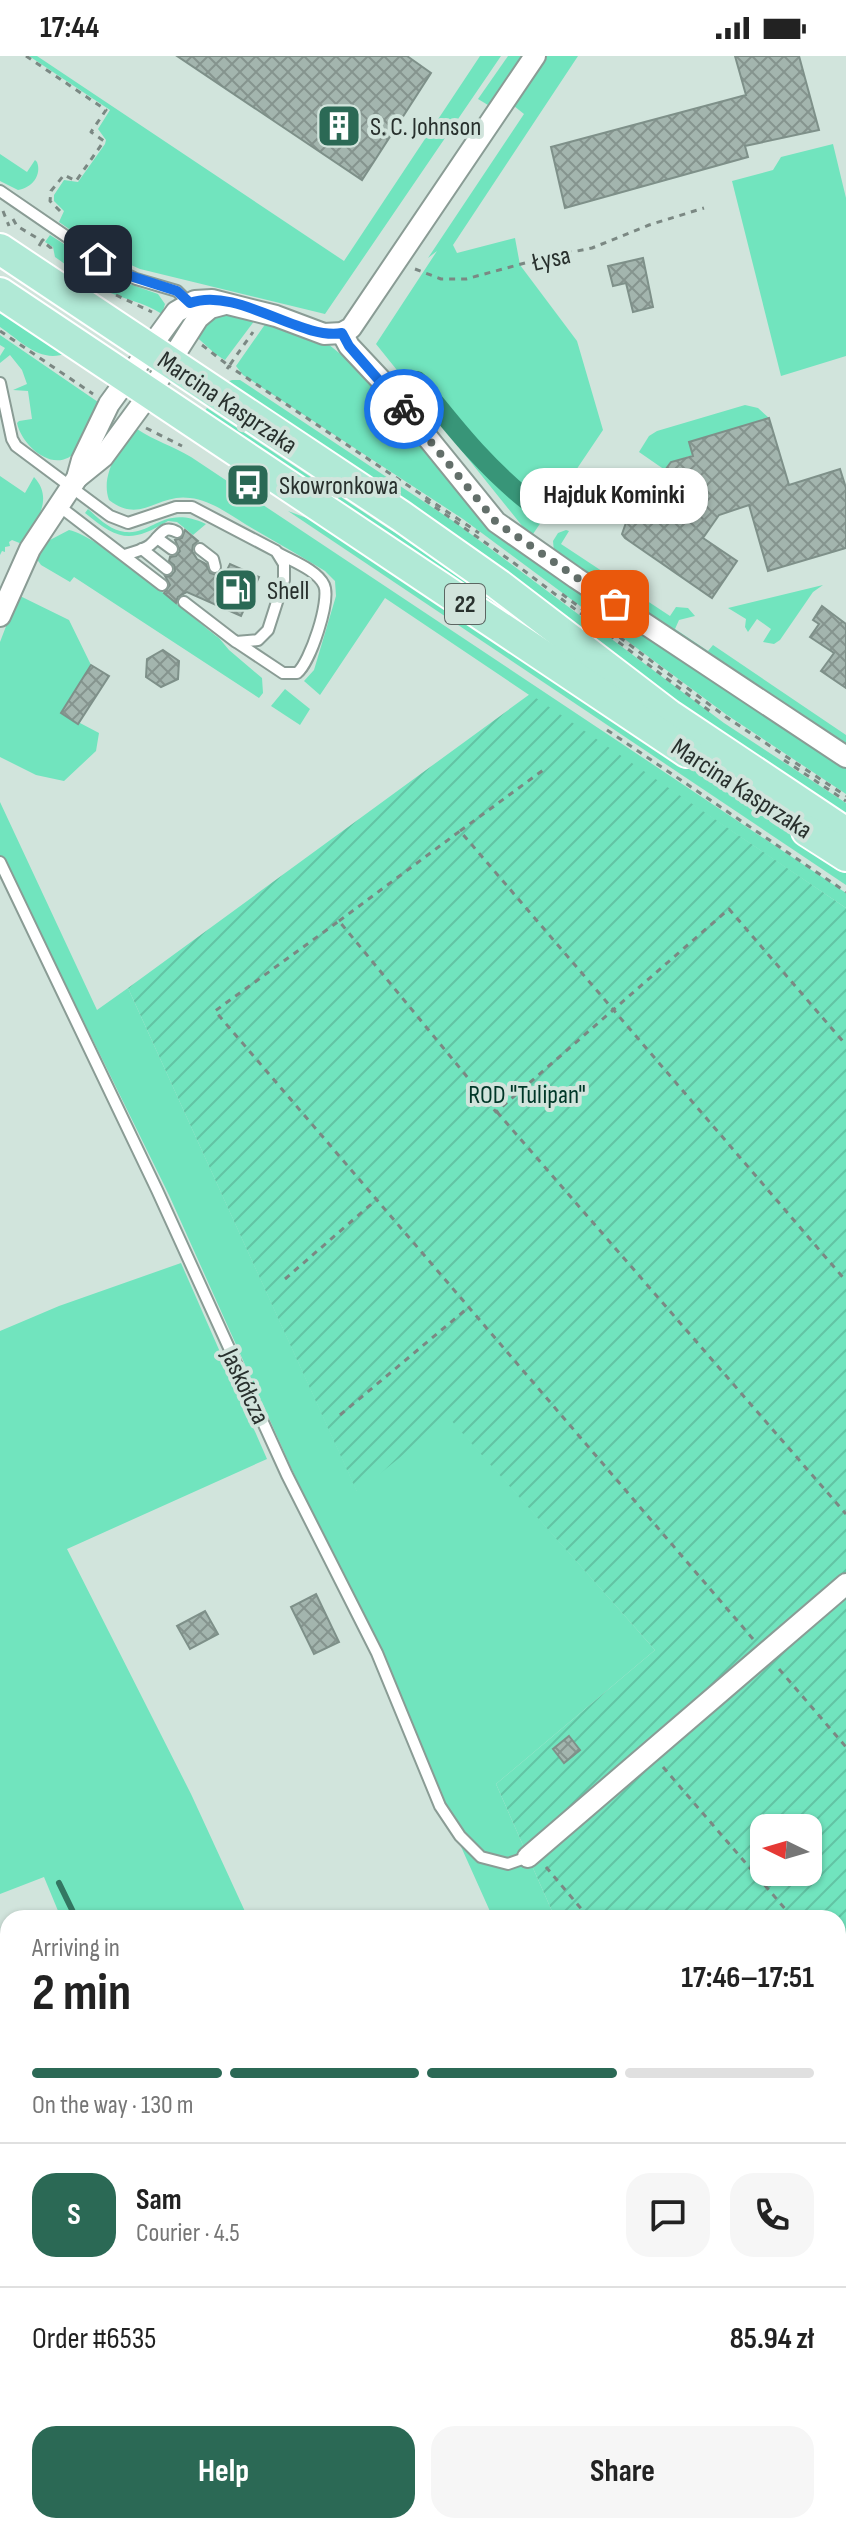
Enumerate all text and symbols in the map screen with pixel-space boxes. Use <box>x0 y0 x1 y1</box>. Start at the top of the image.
text: 17:44 <box>40 10 99 46</box>
building icon: S. C. Johnson <box>315 102 363 150</box>
place label: S. C. Johnson <box>370 112 481 143</box>
pin <box>64 225 132 293</box>
icon: home <box>76 237 120 281</box>
street label: Łysa <box>528 240 573 279</box>
street label: Marcina Kasprzaka <box>152 345 303 461</box>
courier <box>364 369 444 449</box>
icon: bike <box>382 387 426 431</box>
bus stop icon: Skowronkowa <box>224 461 272 509</box>
callout: Hajduk Kominki <box>521 468 709 524</box>
place label: Skowronkowa <box>279 471 398 502</box>
text: Hajduk Kominki <box>543 480 685 511</box>
fuel station icon: Shell <box>212 566 260 614</box>
pin <box>581 570 649 638</box>
place label: Shell <box>267 576 309 607</box>
icon: bag <box>593 582 637 626</box>
road number: 22 <box>445 584 485 624</box>
street label: Marcina Kasprzaka <box>665 732 817 846</box>
park label: ROD "Tulipan" <box>468 1080 586 1111</box>
street label: Jaskółcza <box>213 1343 275 1429</box>
north arrow <box>750 1814 822 1886</box>
map controls <box>750 1814 822 1886</box>
text: Arriving in <box>32 1933 120 1964</box>
text: 17:46–17:51 <box>681 1960 814 1996</box>
text: 2 min <box>32 1962 131 2025</box>
text: On the way · 130 m <box>32 2090 194 2121</box>
button: chat <box>626 2173 710 2257</box>
button: phone <box>730 2173 814 2257</box>
text: Sam <box>136 2182 182 2218</box>
text: S <box>67 2197 81 2233</box>
text: Courier · 4.5 <box>136 2218 240 2249</box>
text: Order #6535 <box>32 2321 156 2357</box>
text: 85.94 zł <box>730 2321 814 2357</box>
button: Help <box>32 2426 415 2518</box>
button: Share <box>431 2426 814 2518</box>

